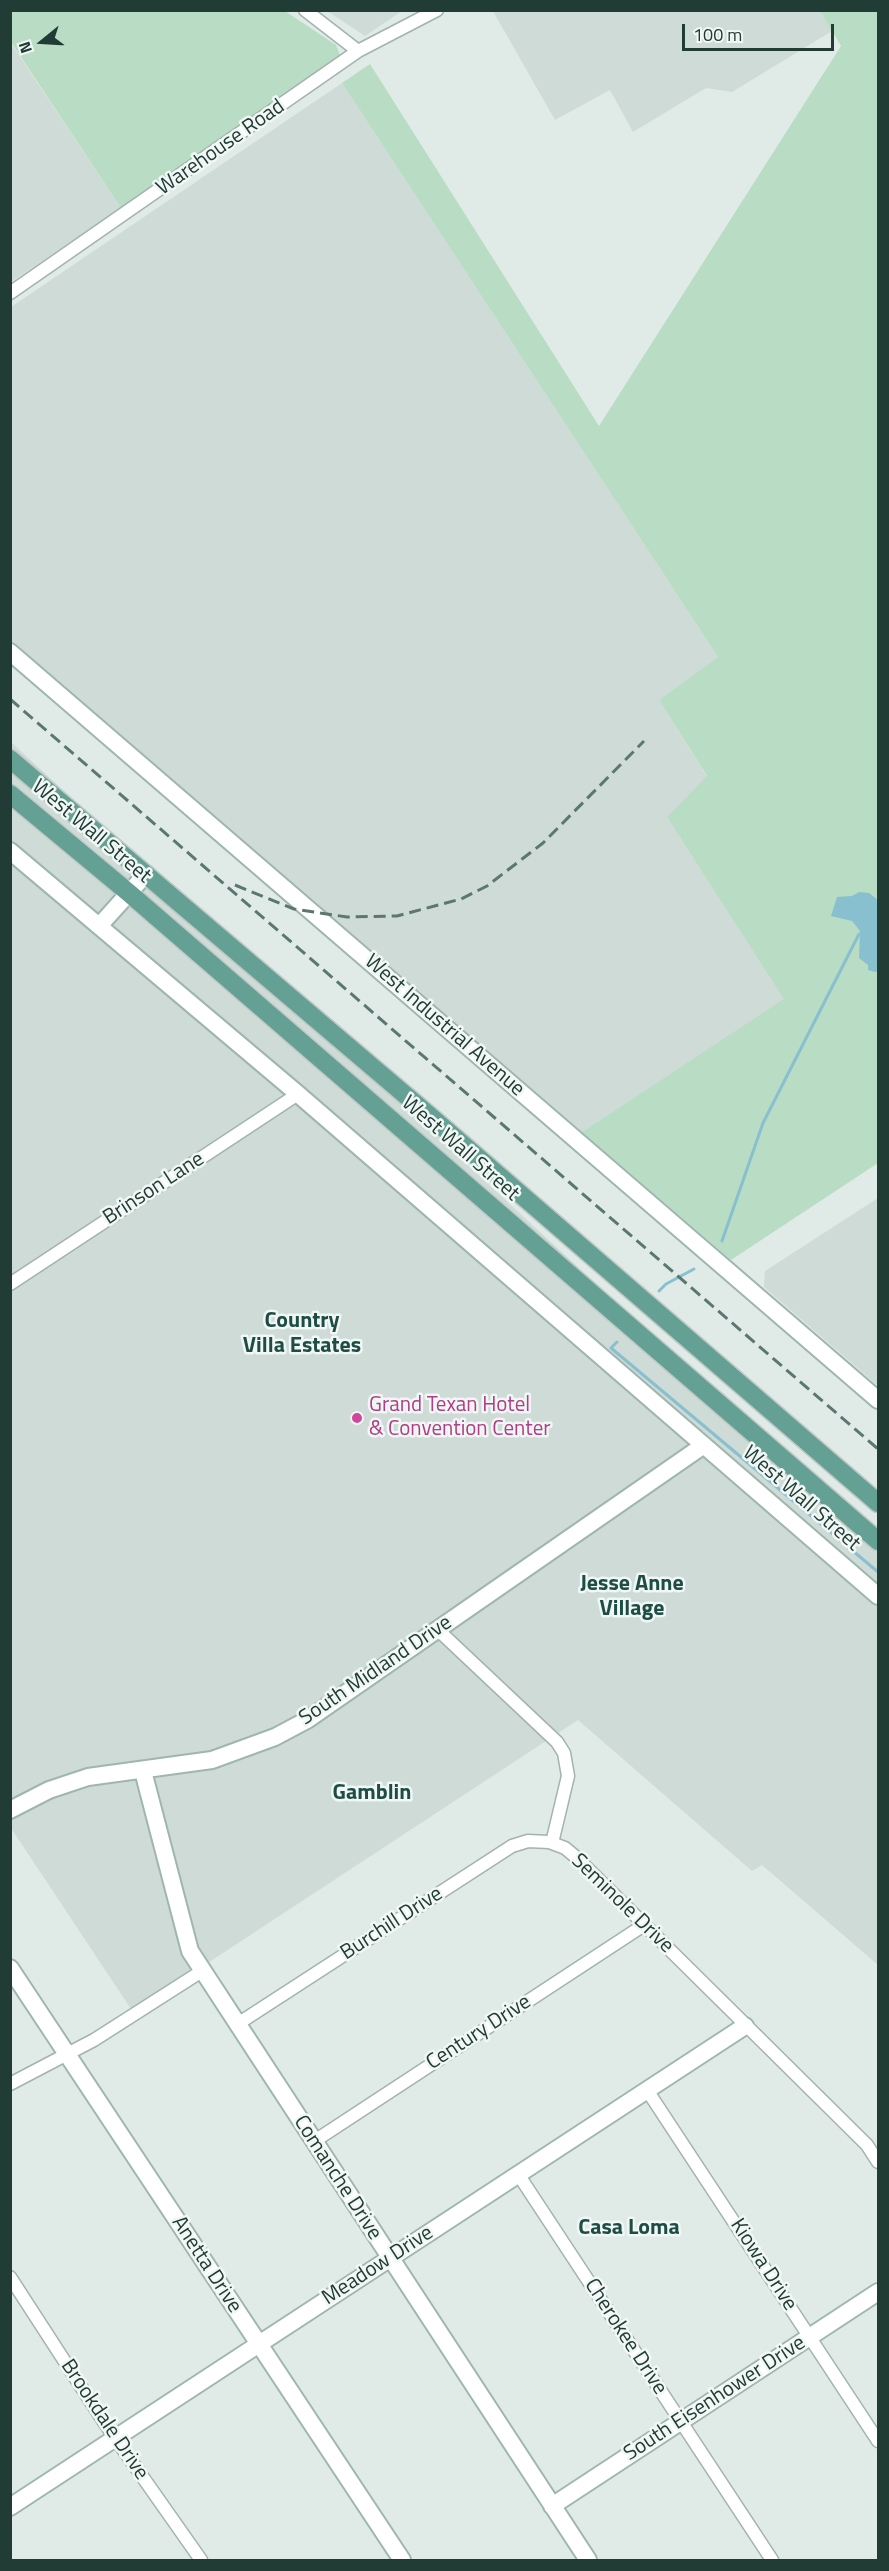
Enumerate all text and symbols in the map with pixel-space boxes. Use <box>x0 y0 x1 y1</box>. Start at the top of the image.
north arrow <box>12 12 72 72</box>
scale bar <box>685 12 836 50</box>
text: 100 m <box>693 21 742 48</box>
text: N <box>12 39 38 57</box>
street label: Warehouse Road <box>152 95 290 201</box>
street label: West Wall Street <box>26 775 156 889</box>
street label: West Industrial Avenue <box>359 950 529 1102</box>
street label: West Wall Street <box>396 1091 524 1207</box>
street label: Brinson Lane <box>99 1147 209 1231</box>
district label: Country Villa Estates <box>243 1309 361 1360</box>
place label: Grand Texan Hotel & Convention Center <box>369 1393 551 1443</box>
marker: Grand Texan Hotel & Convention Center <box>350 1411 364 1425</box>
street label: West Wall Street <box>737 1441 865 1557</box>
district label: Jesse Anne Village <box>580 1572 684 1624</box>
street label: South Midland Drive <box>295 1611 457 1731</box>
district label: Gamblin <box>333 1781 411 1807</box>
street label: Seminole Drive <box>566 1849 678 1959</box>
street label: Burchill Drive <box>336 1882 448 1966</box>
street label: Century Drive <box>422 1990 536 2076</box>
street label: Comanche Drive <box>287 2111 387 2245</box>
street label: Anetta Drive <box>165 2212 247 2318</box>
street label: Kiowa Drive <box>724 2214 802 2316</box>
district label: Casa Loma <box>578 2216 680 2242</box>
street label: Meadow Drive <box>318 2221 438 2311</box>
street label: Cherokee Drive <box>578 2274 672 2400</box>
street label: South Eisenhower Drive <box>620 2331 810 2467</box>
street label: Brookdale Drive <box>55 2355 153 2485</box>

